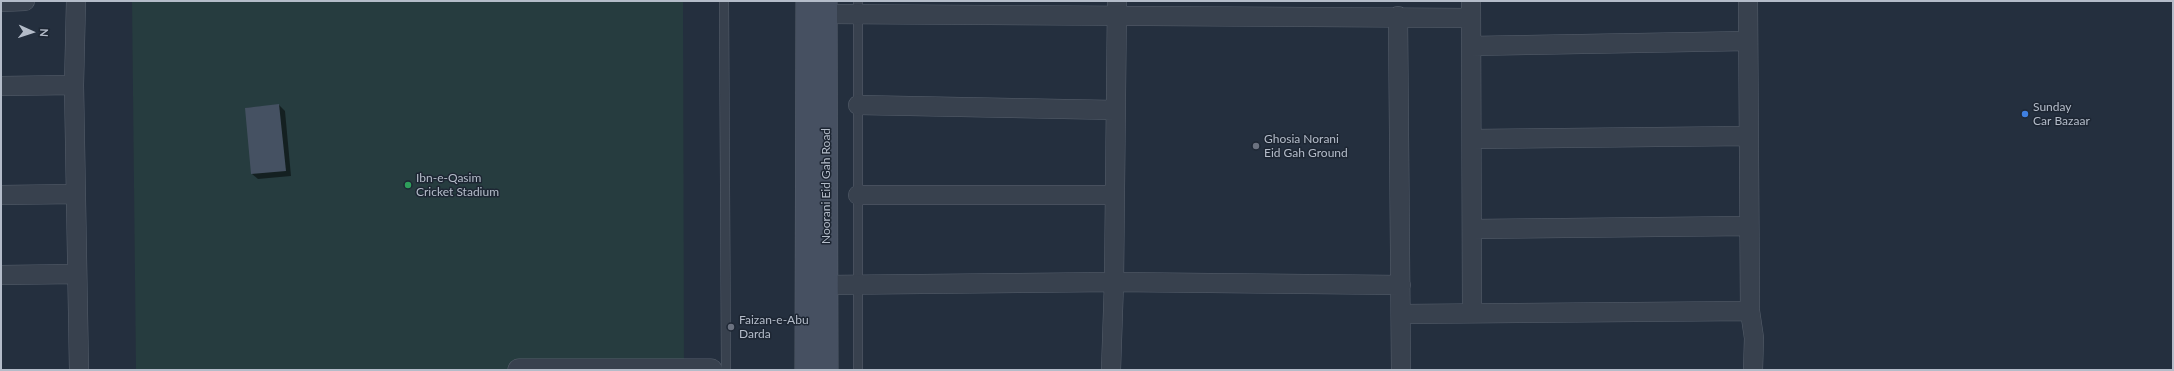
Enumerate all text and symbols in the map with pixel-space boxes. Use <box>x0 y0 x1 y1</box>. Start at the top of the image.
north arrow <box>12 12 52 52</box>
text: N <box>38 28 51 37</box>
place label: Sunday Car Bazaar <box>2033 100 2090 128</box>
marker: Sunday Car Bazaar <box>2020 109 2030 119</box>
street label: Noorani Eid Gah Road <box>819 128 833 244</box>
place label: Ghosia Norani Eid Gah Ground <box>1264 132 1348 160</box>
marker: Ghosia Norani Eid Gah Ground <box>1251 141 1261 151</box>
place label: Ibn-e-Qasim Cricket Stadium <box>416 171 499 199</box>
marker: Ibn-e-Qasim Cricket Stadium <box>403 180 413 190</box>
place label: Faizan-e-Abu Darda <box>739 313 809 341</box>
marker: Faizan-e-Abu Darda <box>726 322 736 332</box>

